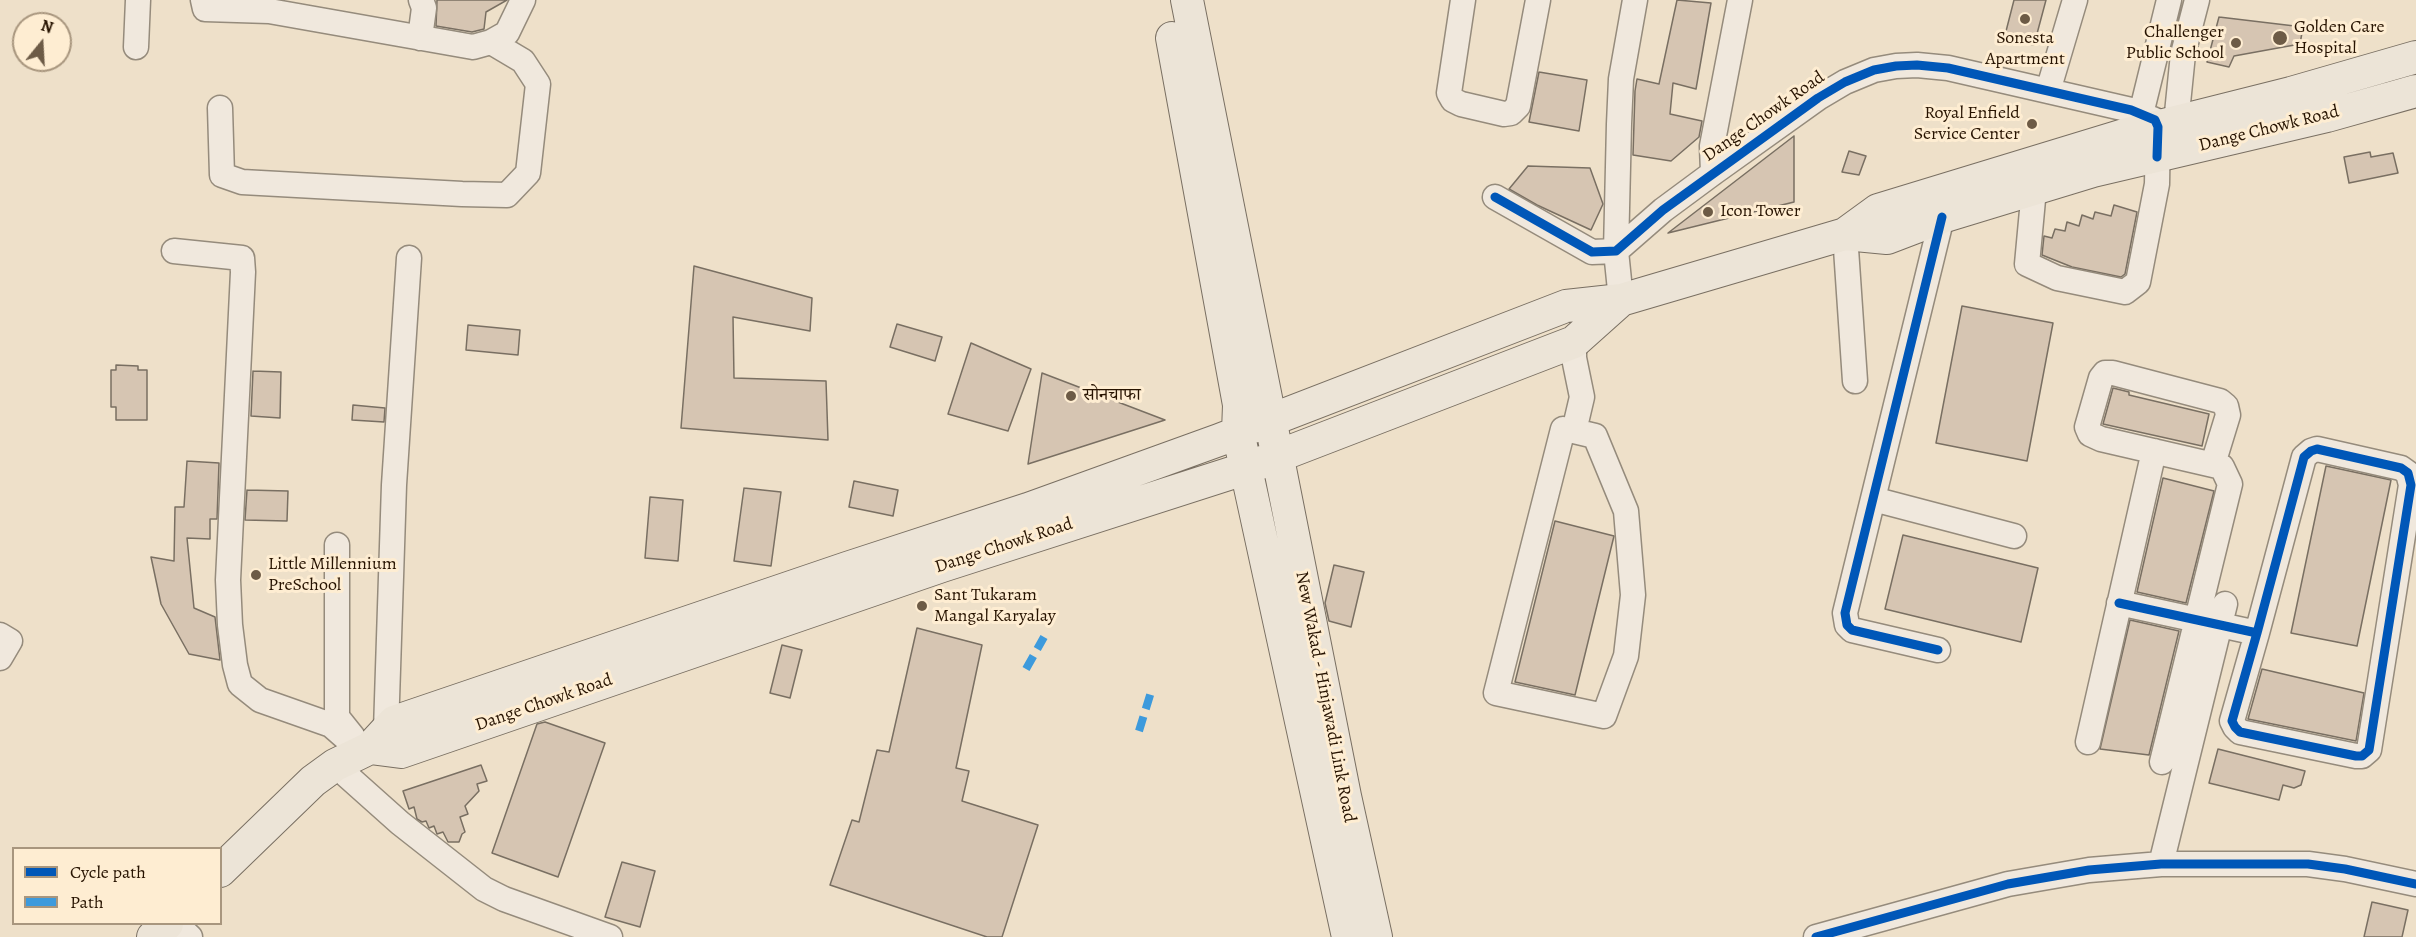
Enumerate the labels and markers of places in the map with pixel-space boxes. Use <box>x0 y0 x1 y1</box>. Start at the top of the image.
marker: Sonesta Apartment <box>2018 12 2032 26</box>
place label: Golden Care Hospital <box>2294 17 2385 60</box>
place label: Challenger Public School <box>2126 22 2224 64</box>
place label: Sonesta Apartment <box>1985 28 2065 70</box>
marker: Golden Care Hospital <box>2271 29 2289 47</box>
marker: Challenger Public School <box>2229 36 2243 50</box>
place label: Royal Enfield Service Center <box>1914 103 2020 146</box>
marker: Royal Enfield Service Center <box>2025 117 2039 131</box>
place label: Icon Tower <box>1720 201 1801 223</box>
marker: Icon Tower <box>1701 205 1715 219</box>
place label: सोनचाफा <box>1083 385 1141 407</box>
marker: सोनचाफा <box>1064 389 1078 403</box>
place label: Little Millennium PreSchool <box>268 554 397 596</box>
marker: Little Millennium PreSchool <box>249 568 263 582</box>
place label: Sant Tukaram Mangal Karyalay <box>934 585 1056 628</box>
marker: Sant Tukaram Mangal Karyalay <box>915 599 929 613</box>

